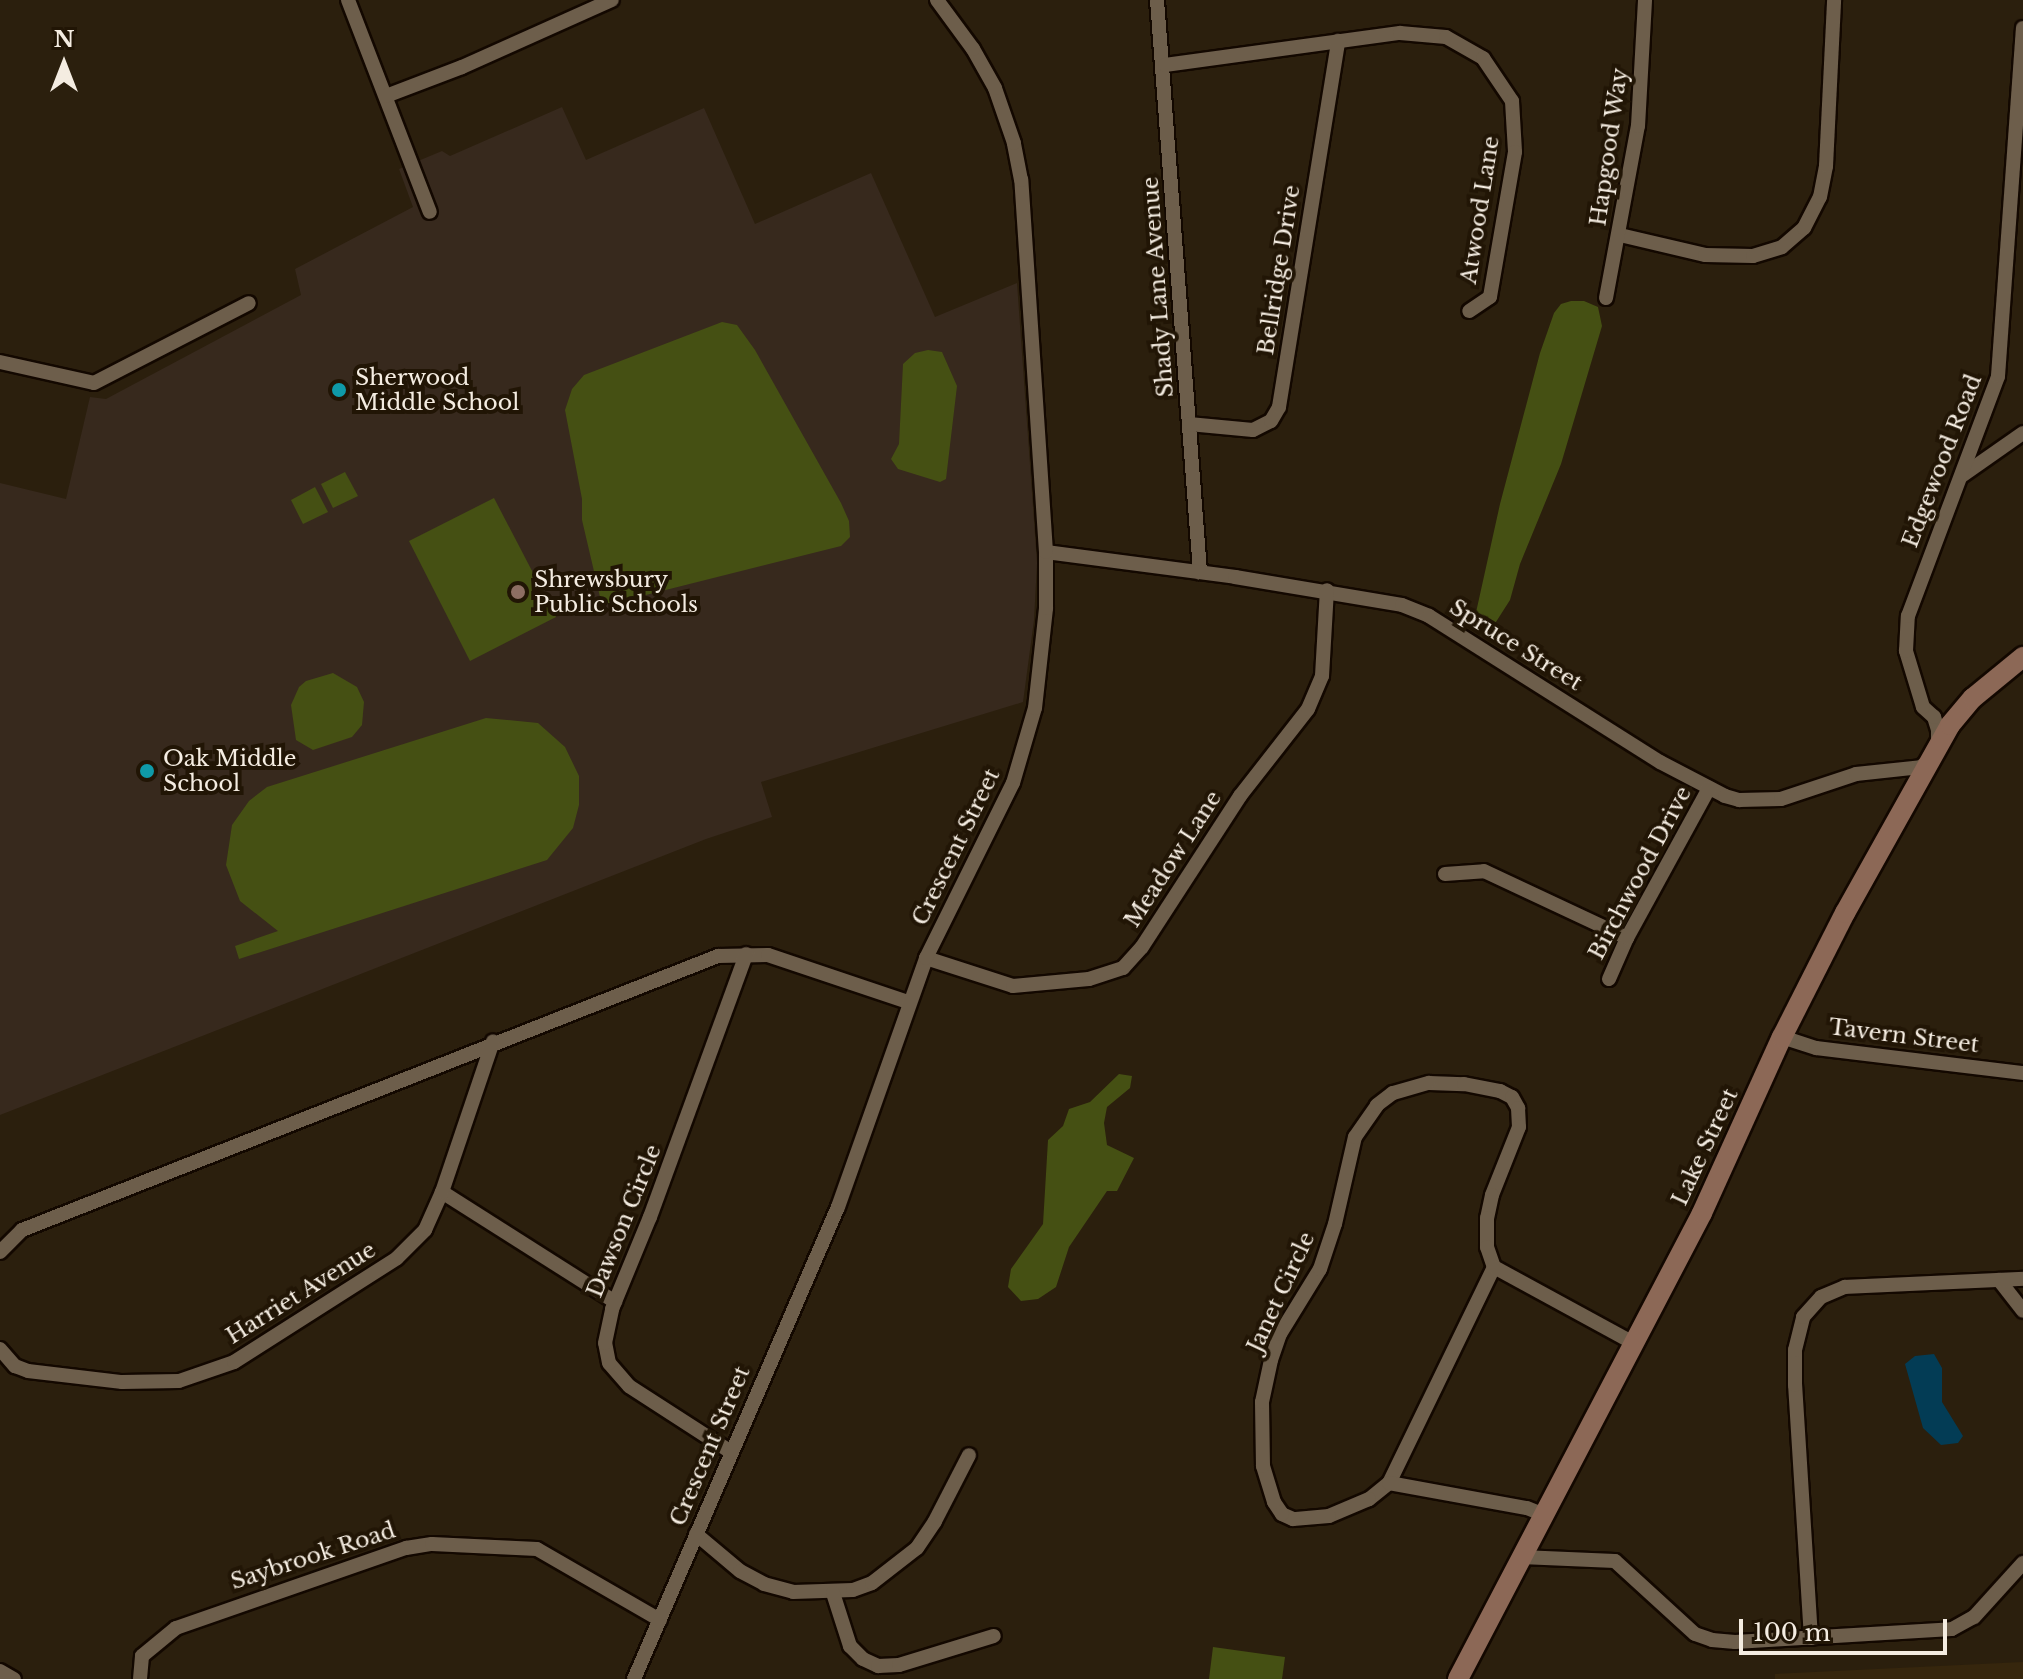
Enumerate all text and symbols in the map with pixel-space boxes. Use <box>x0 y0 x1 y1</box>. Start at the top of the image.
north arrow <box>24 24 104 104</box>
text: N <box>54 26 74 53</box>
street label: Hapgood Way <box>1585 66 1633 228</box>
street label: Atwood Lane <box>1455 134 1505 286</box>
street label: Shady Lane Avenue <box>1137 175 1179 399</box>
street label: Bellridge Drive <box>1253 183 1305 357</box>
place label: Sherwood Middle School <box>355 364 519 416</box>
street label: Edgewood Road <box>1897 371 1987 551</box>
marker: Sherwood Middle School <box>330 381 348 399</box>
place label: Shrewsbury Public Schools <box>534 566 698 618</box>
marker: Shrewsbury Public Schools <box>509 583 527 601</box>
street label: Spruce Street <box>1445 594 1587 696</box>
place label: Oak Middle School <box>163 745 297 796</box>
marker: Oak Middle School <box>138 762 156 780</box>
street label: Crescent Street <box>907 764 1005 930</box>
street label: Birchwood Drive <box>1583 782 1697 964</box>
street label: Meadow Lane <box>1119 786 1227 932</box>
street label: Tavern Street <box>1828 1014 1980 1058</box>
street label: Lake Street <box>1666 1084 1744 1210</box>
street label: Dawson Circle <box>581 1141 667 1301</box>
street label: Janet Circle <box>1242 1228 1320 1356</box>
street label: Harriet Avenue <box>221 1236 381 1350</box>
street label: Crescent Street <box>664 1362 756 1530</box>
street label: Saybrook Road <box>227 1517 399 1595</box>
scale bar <box>1743 1603 1951 1653</box>
text: 100 m <box>1753 1618 1831 1647</box>

